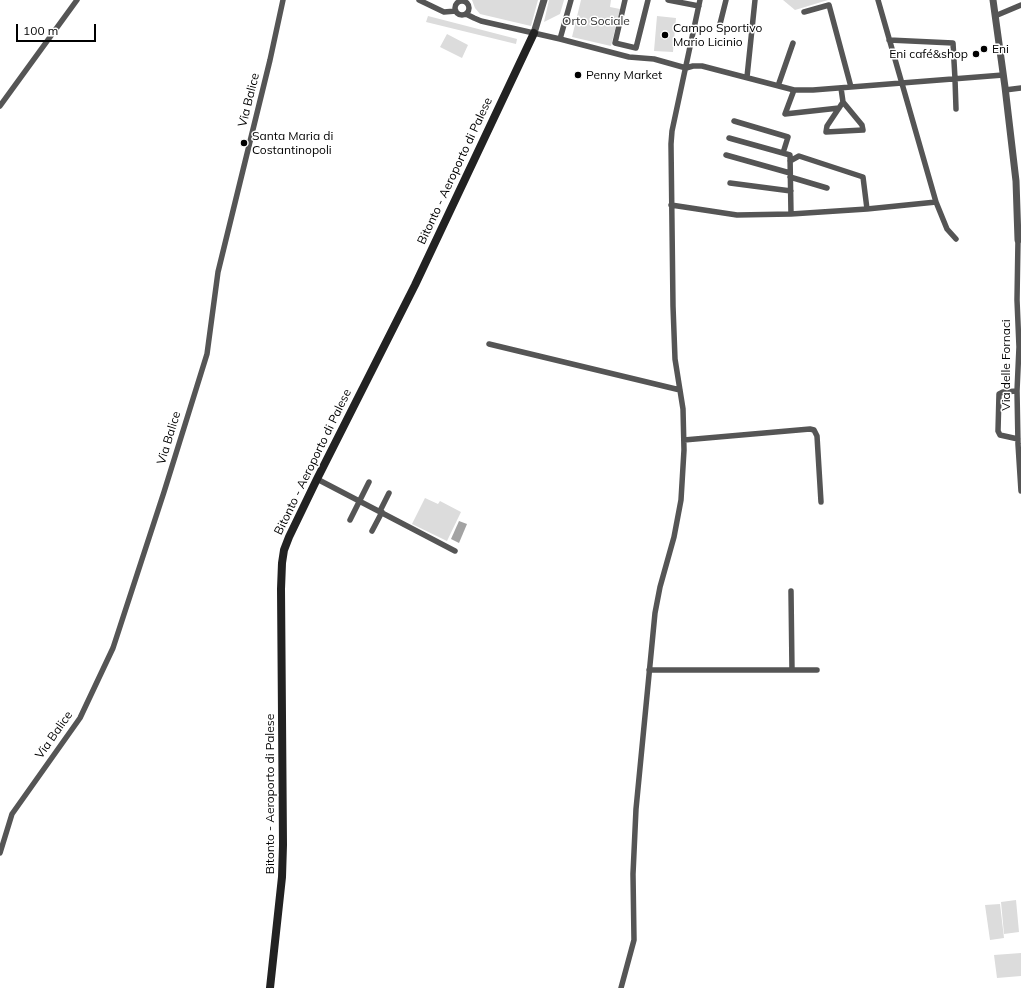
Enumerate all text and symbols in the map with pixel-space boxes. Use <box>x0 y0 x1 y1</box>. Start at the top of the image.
park label: Orto Sociale <box>562 14 630 28</box>
scale bar <box>18 16 98 42</box>
place label: Campo Sportivo Mario Licinio <box>673 21 762 49</box>
text: 100 m <box>23 23 58 38</box>
marker: Campo Sportivo Mario Licinio <box>660 30 670 40</box>
place label: Eni <box>992 42 1009 56</box>
marker: Eni <box>979 44 989 54</box>
place label: Eni café&shop <box>889 47 968 61</box>
marker: Eni café&shop <box>971 49 981 59</box>
place label: Penny Market <box>586 68 662 82</box>
marker: Penny Market <box>573 70 583 80</box>
street label: Via Balice <box>235 72 263 128</box>
street label: Bitonto - Aeroporto di Palese <box>415 95 495 247</box>
place label: Santa Maria di Costantinopoli <box>252 129 333 157</box>
marker: Santa Maria di Costantinopoli <box>239 138 249 148</box>
street label: Via delle Fornaci <box>999 319 1013 411</box>
street label: Bitonto - Aeroporto di Palese <box>271 387 355 537</box>
street label: Via Balice <box>154 410 184 466</box>
street label: Via Balice <box>32 708 76 762</box>
street label: Bitonto - Aeroporto di Palese <box>263 714 277 874</box>

